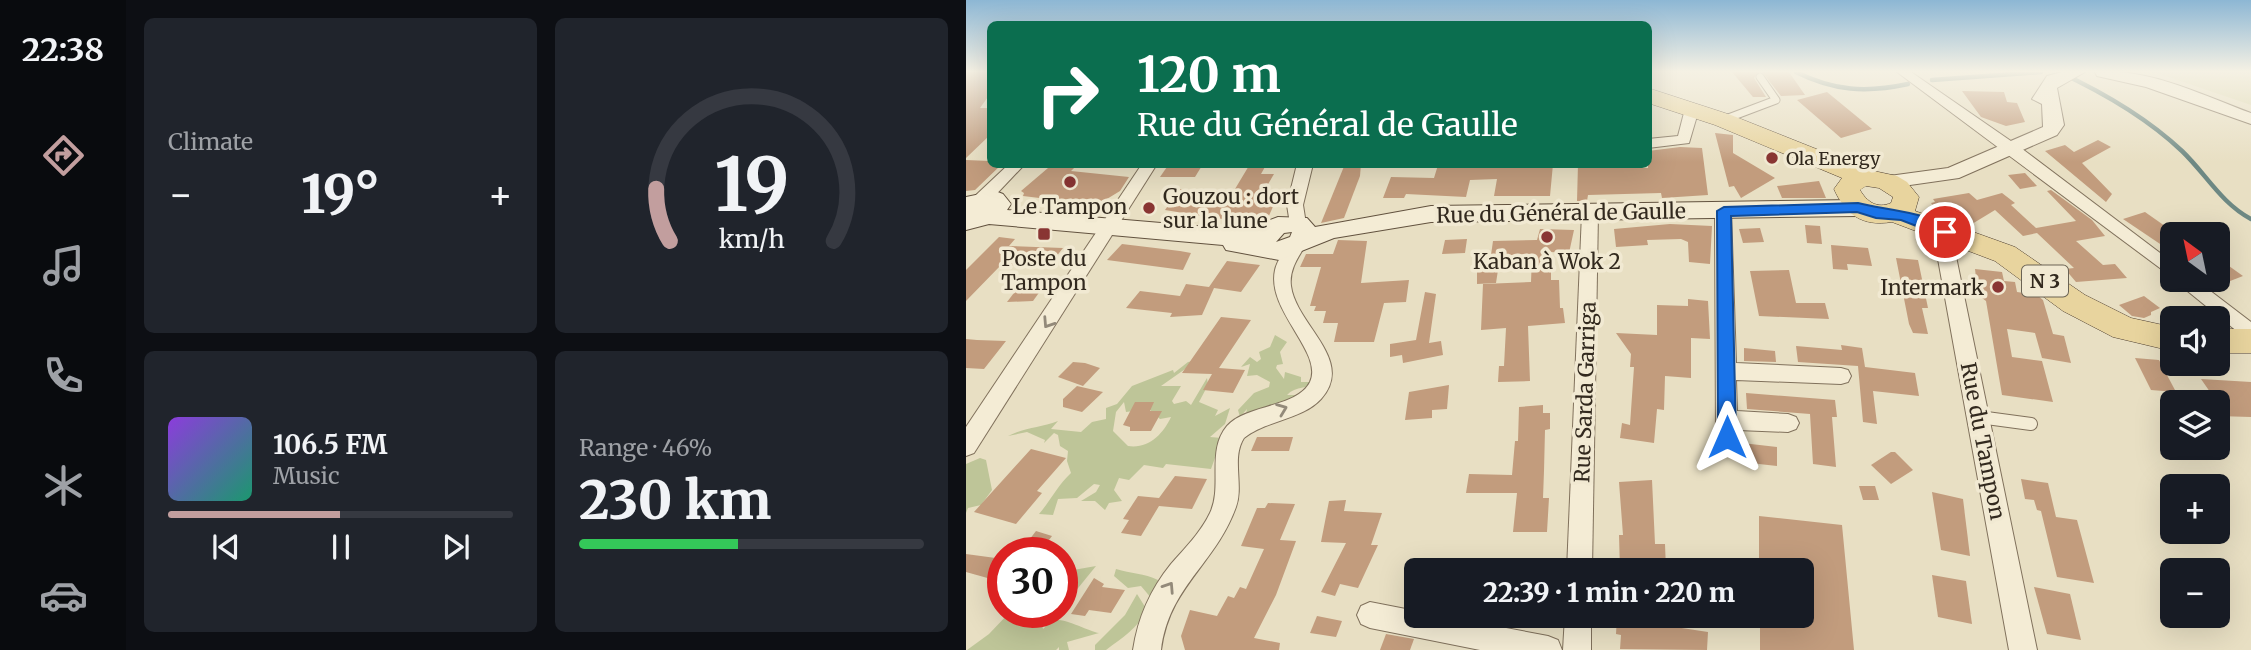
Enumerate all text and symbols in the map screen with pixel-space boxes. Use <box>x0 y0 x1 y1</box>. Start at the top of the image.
text: 22:38 <box>22 30 104 70</box>
text: 120 m <box>1137 44 1281 105</box>
icon: right <box>1022 49 1113 140</box>
text: Rue du Général de Gaulle <box>1137 105 1518 145</box>
text: Climate <box>168 127 253 156</box>
icon: directions <box>39 131 88 180</box>
text: 19 <box>714 140 789 232</box>
place label: Ola Energy <box>1786 147 1881 170</box>
marker: Ola Energy <box>1764 150 1780 166</box>
text: 19° <box>301 162 380 227</box>
text: − <box>168 171 193 218</box>
text: + <box>488 171 513 218</box>
marker: Le Tampon <box>1062 174 1078 190</box>
place label: Gouzou : dort sur la lune <box>1163 183 1299 234</box>
place label: Le Tampon <box>1013 193 1127 220</box>
street label: Rue du Général de Gaulle <box>1436 197 1686 229</box>
marker: Gouzou : dort sur la lune <box>1141 200 1157 216</box>
pin <box>1915 202 1975 262</box>
icon: arrive <box>1926 213 1964 251</box>
north arrow <box>2160 222 2230 292</box>
map controls <box>2160 222 2230 628</box>
text: km/h <box>718 223 785 255</box>
marker: Poste du Tampon <box>1036 226 1052 242</box>
marker: Kaban à Wok 2 <box>1539 229 1555 245</box>
icon: music <box>39 241 88 290</box>
place label: Poste du Tampon <box>1001 245 1087 296</box>
place label: Kaban à Wok 2 <box>1473 248 1621 275</box>
road number: N 3 <box>2022 266 2068 296</box>
place label: Intermark <box>1880 274 1985 301</box>
marker: Intermark <box>1990 279 2006 295</box>
street label: Rue Sarda Garriga <box>1568 301 1602 483</box>
button: sound <box>2160 306 2230 376</box>
one-way arrow <box>1043 316 1056 329</box>
icon: phone <box>39 351 88 400</box>
street label: Rue du Tampon <box>1955 360 2012 522</box>
button: layers <box>2160 390 2230 460</box>
position arrow <box>1690 400 1764 474</box>
one-way arrow <box>1275 404 1287 418</box>
text: 106.5 FM <box>273 428 388 461</box>
text: Range · 46% <box>579 433 712 462</box>
icon: climate <box>39 461 88 510</box>
text: Music <box>273 461 340 490</box>
text: 230 km <box>579 468 771 533</box>
button: + <box>2160 474 2230 544</box>
icon: previous <box>207 528 245 566</box>
icon: pause <box>322 528 360 566</box>
icon: next <box>437 528 475 566</box>
speed limit sign: 30 <box>987 537 1078 628</box>
button: − <box>2160 558 2230 628</box>
icon: car <box>39 571 88 620</box>
text: 22:39 · 1 min · 220 m <box>1483 576 1735 609</box>
one-way arrow <box>1160 581 1173 594</box>

